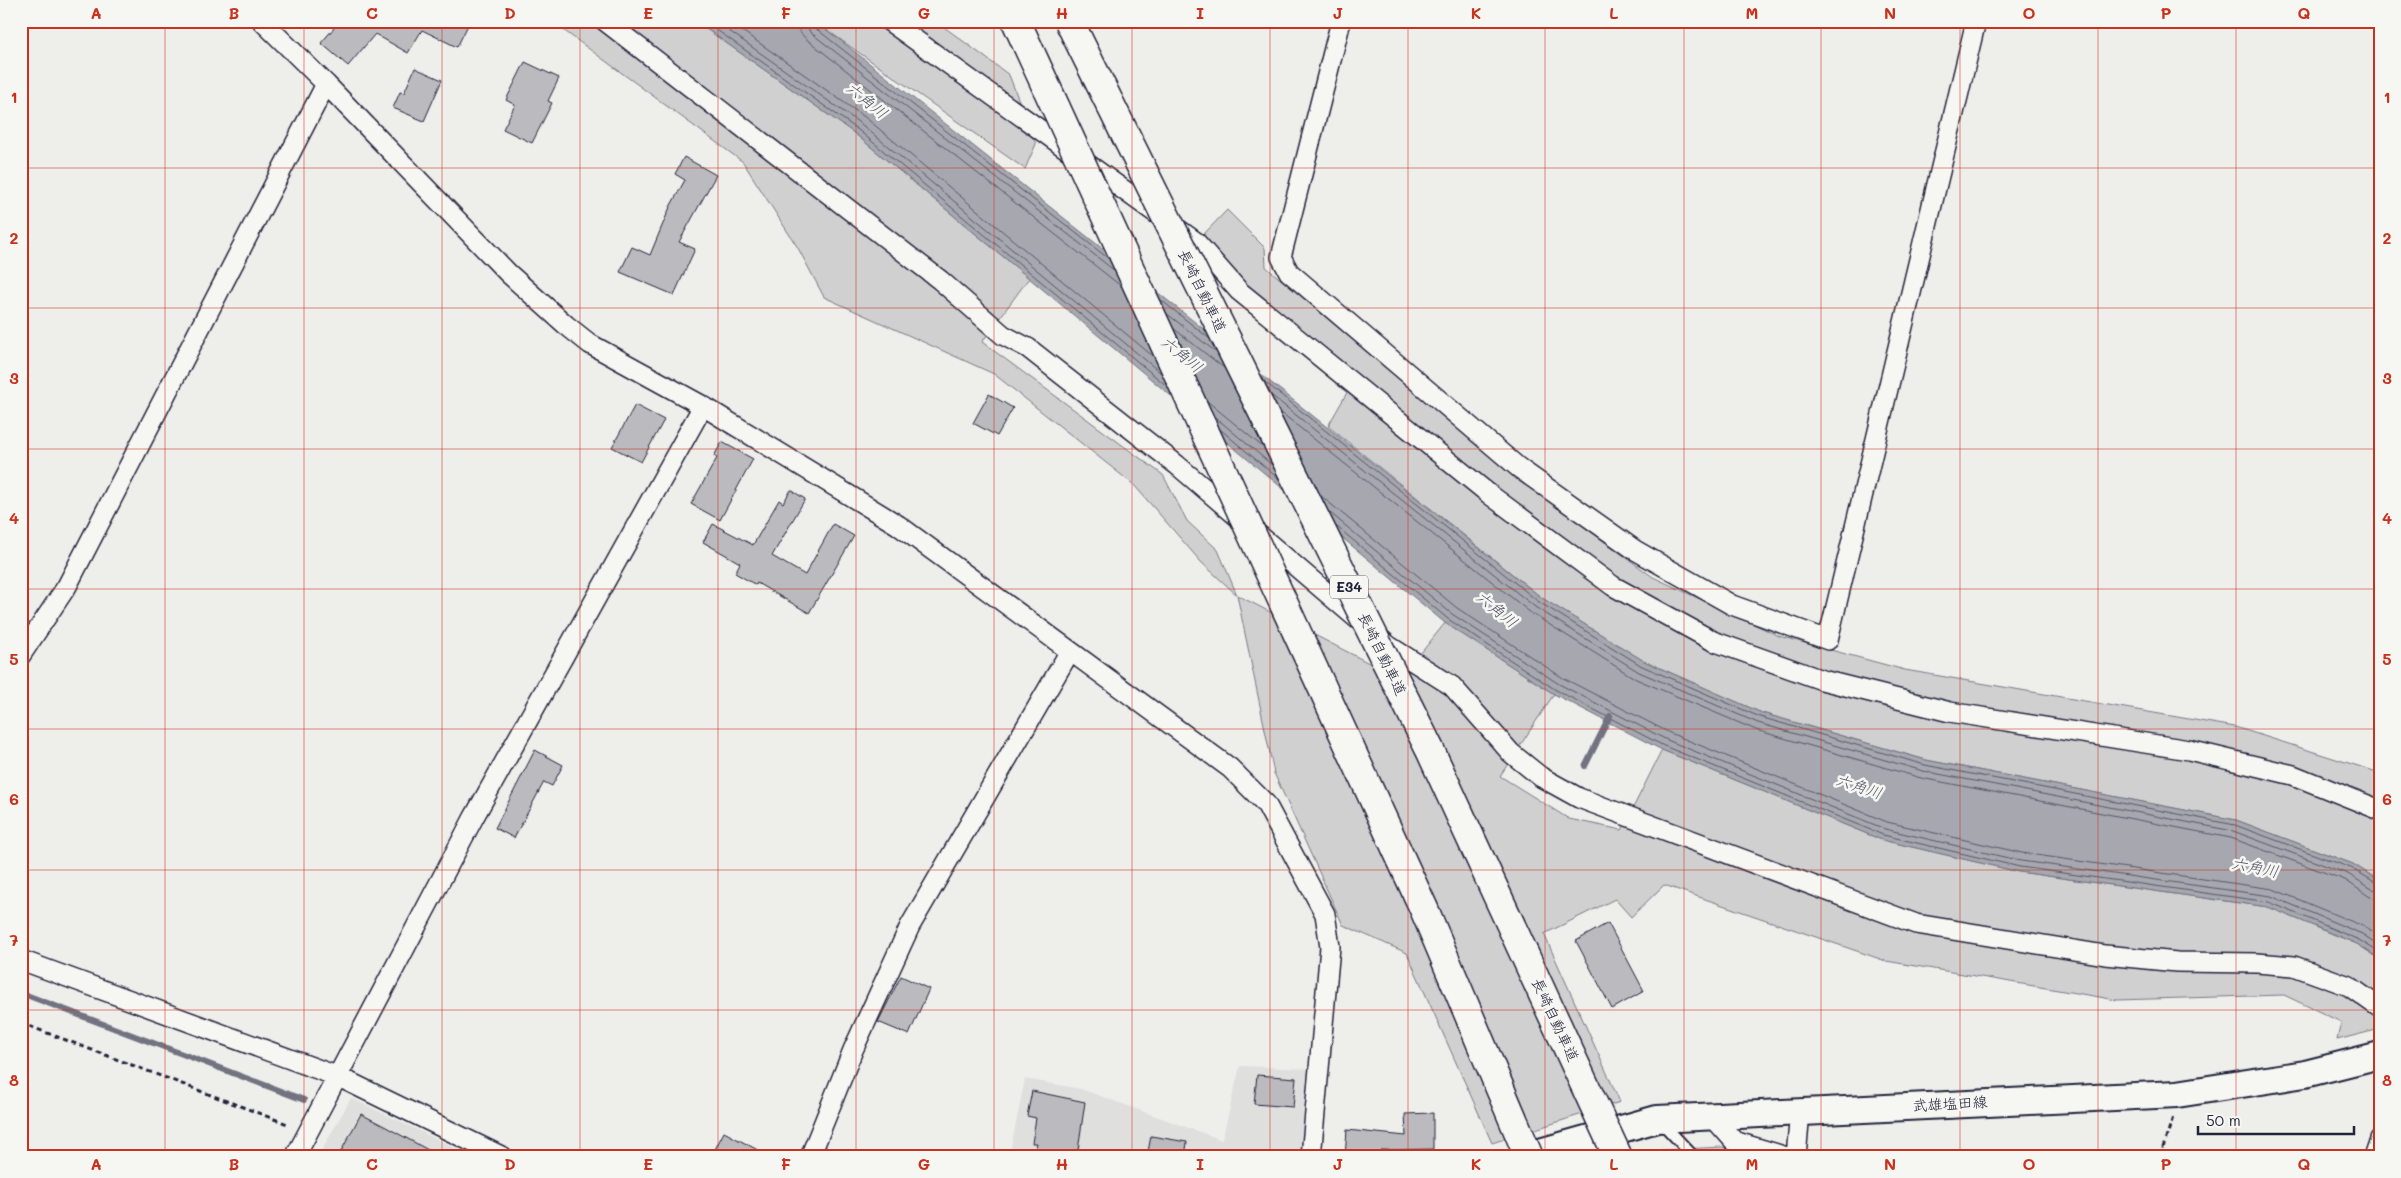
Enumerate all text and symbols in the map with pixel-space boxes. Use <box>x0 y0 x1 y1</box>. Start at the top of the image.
text: A <box>90 2 102 23</box>
text: B <box>229 2 239 23</box>
text: C <box>366 2 378 23</box>
text: D <box>504 2 516 23</box>
text: E <box>643 2 653 23</box>
text: F <box>781 2 791 23</box>
text: G <box>918 2 930 23</box>
text: H <box>1056 2 1068 23</box>
text: I <box>1196 2 1204 23</box>
text: J <box>1333 2 1343 23</box>
text: K <box>1471 2 1481 23</box>
text: L <box>1609 2 1619 23</box>
text: M <box>1746 2 1758 23</box>
text: N <box>1884 2 1896 23</box>
text: O <box>2023 2 2036 23</box>
text: P <box>2161 2 2172 23</box>
text: Q <box>2298 2 2311 23</box>
water label: 六角川 <box>842 76 893 123</box>
text: 1 <box>10 86 18 107</box>
text: 1 <box>2383 86 2391 107</box>
text: 2 <box>10 227 19 248</box>
text: 2 <box>2383 227 2392 248</box>
street label: 長崎自動車道 <box>1174 246 1232 335</box>
water label: 六角川 <box>1157 330 1208 377</box>
text: 3 <box>9 367 19 388</box>
text: 3 <box>2382 367 2392 388</box>
text: 4 <box>9 507 19 528</box>
text: 4 <box>2382 507 2392 528</box>
road number: E34 <box>1330 576 1368 598</box>
water label: 六角川 <box>1472 585 1523 632</box>
street label: 長崎自動車道 <box>1354 609 1412 698</box>
text: 5 <box>9 648 19 669</box>
text: 5 <box>2382 648 2392 669</box>
water label: 六角川 <box>1833 768 1885 803</box>
text: 6 <box>9 788 19 809</box>
text: 6 <box>2382 788 2392 809</box>
water label: 六角川 <box>2230 852 2281 881</box>
text: 7 <box>10 929 19 950</box>
text: 7 <box>2383 929 2392 950</box>
street label: 長崎自動車道 <box>1528 975 1584 1065</box>
text: 8 <box>9 1069 19 1090</box>
text: 8 <box>2382 1069 2392 1090</box>
street label: 武雄塩田線 <box>1912 1091 1988 1115</box>
scale bar <box>2198 1103 2355 1135</box>
text: 50 m <box>2206 1110 2241 1130</box>
text: A <box>90 1153 102 1174</box>
text: B <box>229 1153 239 1174</box>
text: C <box>366 1153 378 1174</box>
text: D <box>504 1153 516 1174</box>
text: E <box>643 1153 653 1174</box>
text: F <box>781 1153 791 1174</box>
text: G <box>918 1153 930 1174</box>
text: H <box>1056 1153 1068 1174</box>
text: I <box>1196 1153 1204 1174</box>
text: J <box>1333 1153 1343 1174</box>
text: K <box>1471 1153 1481 1174</box>
text: L <box>1609 1153 1619 1174</box>
text: M <box>1746 1153 1758 1174</box>
text: N <box>1884 1153 1896 1174</box>
text: O <box>2023 1153 2036 1174</box>
text: P <box>2161 1153 2172 1174</box>
text: Q <box>2298 1153 2311 1174</box>

